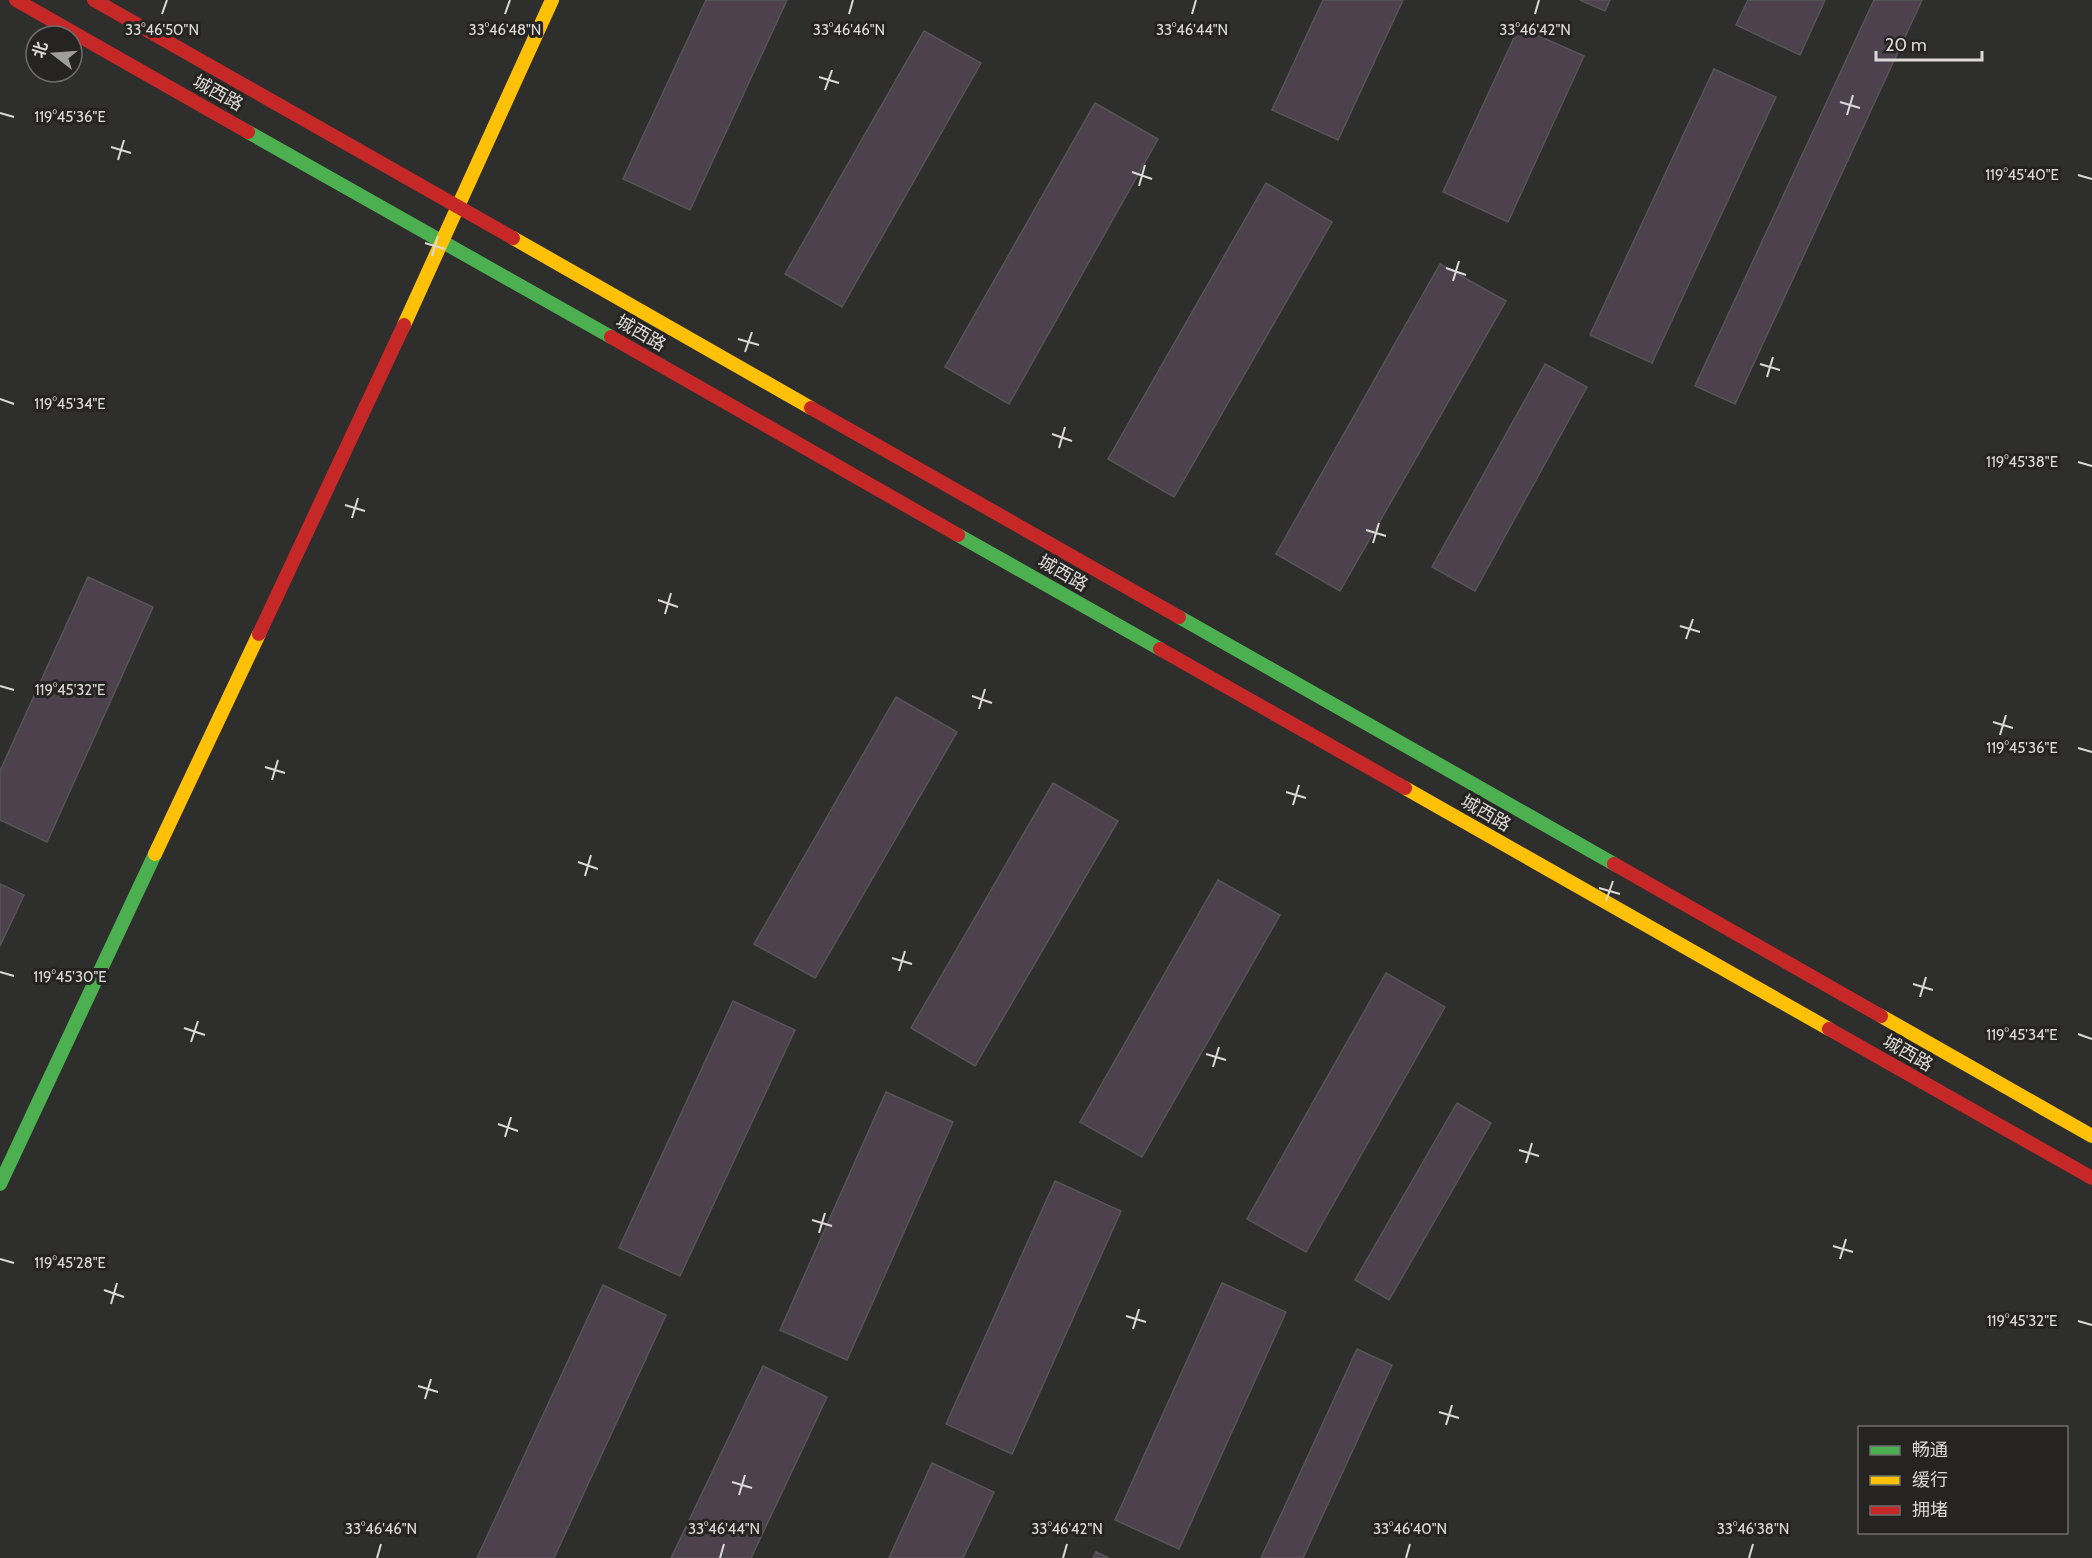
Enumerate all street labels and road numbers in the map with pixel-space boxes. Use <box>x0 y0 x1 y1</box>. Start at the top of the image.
street label: 城西路 <box>189 70 247 116</box>
street label: 城西路 <box>612 310 670 356</box>
street label: 城西路 <box>1034 550 1092 596</box>
street label: 城西路 <box>1457 790 1515 836</box>
street label: 城西路 <box>1879 1030 1937 1076</box>

